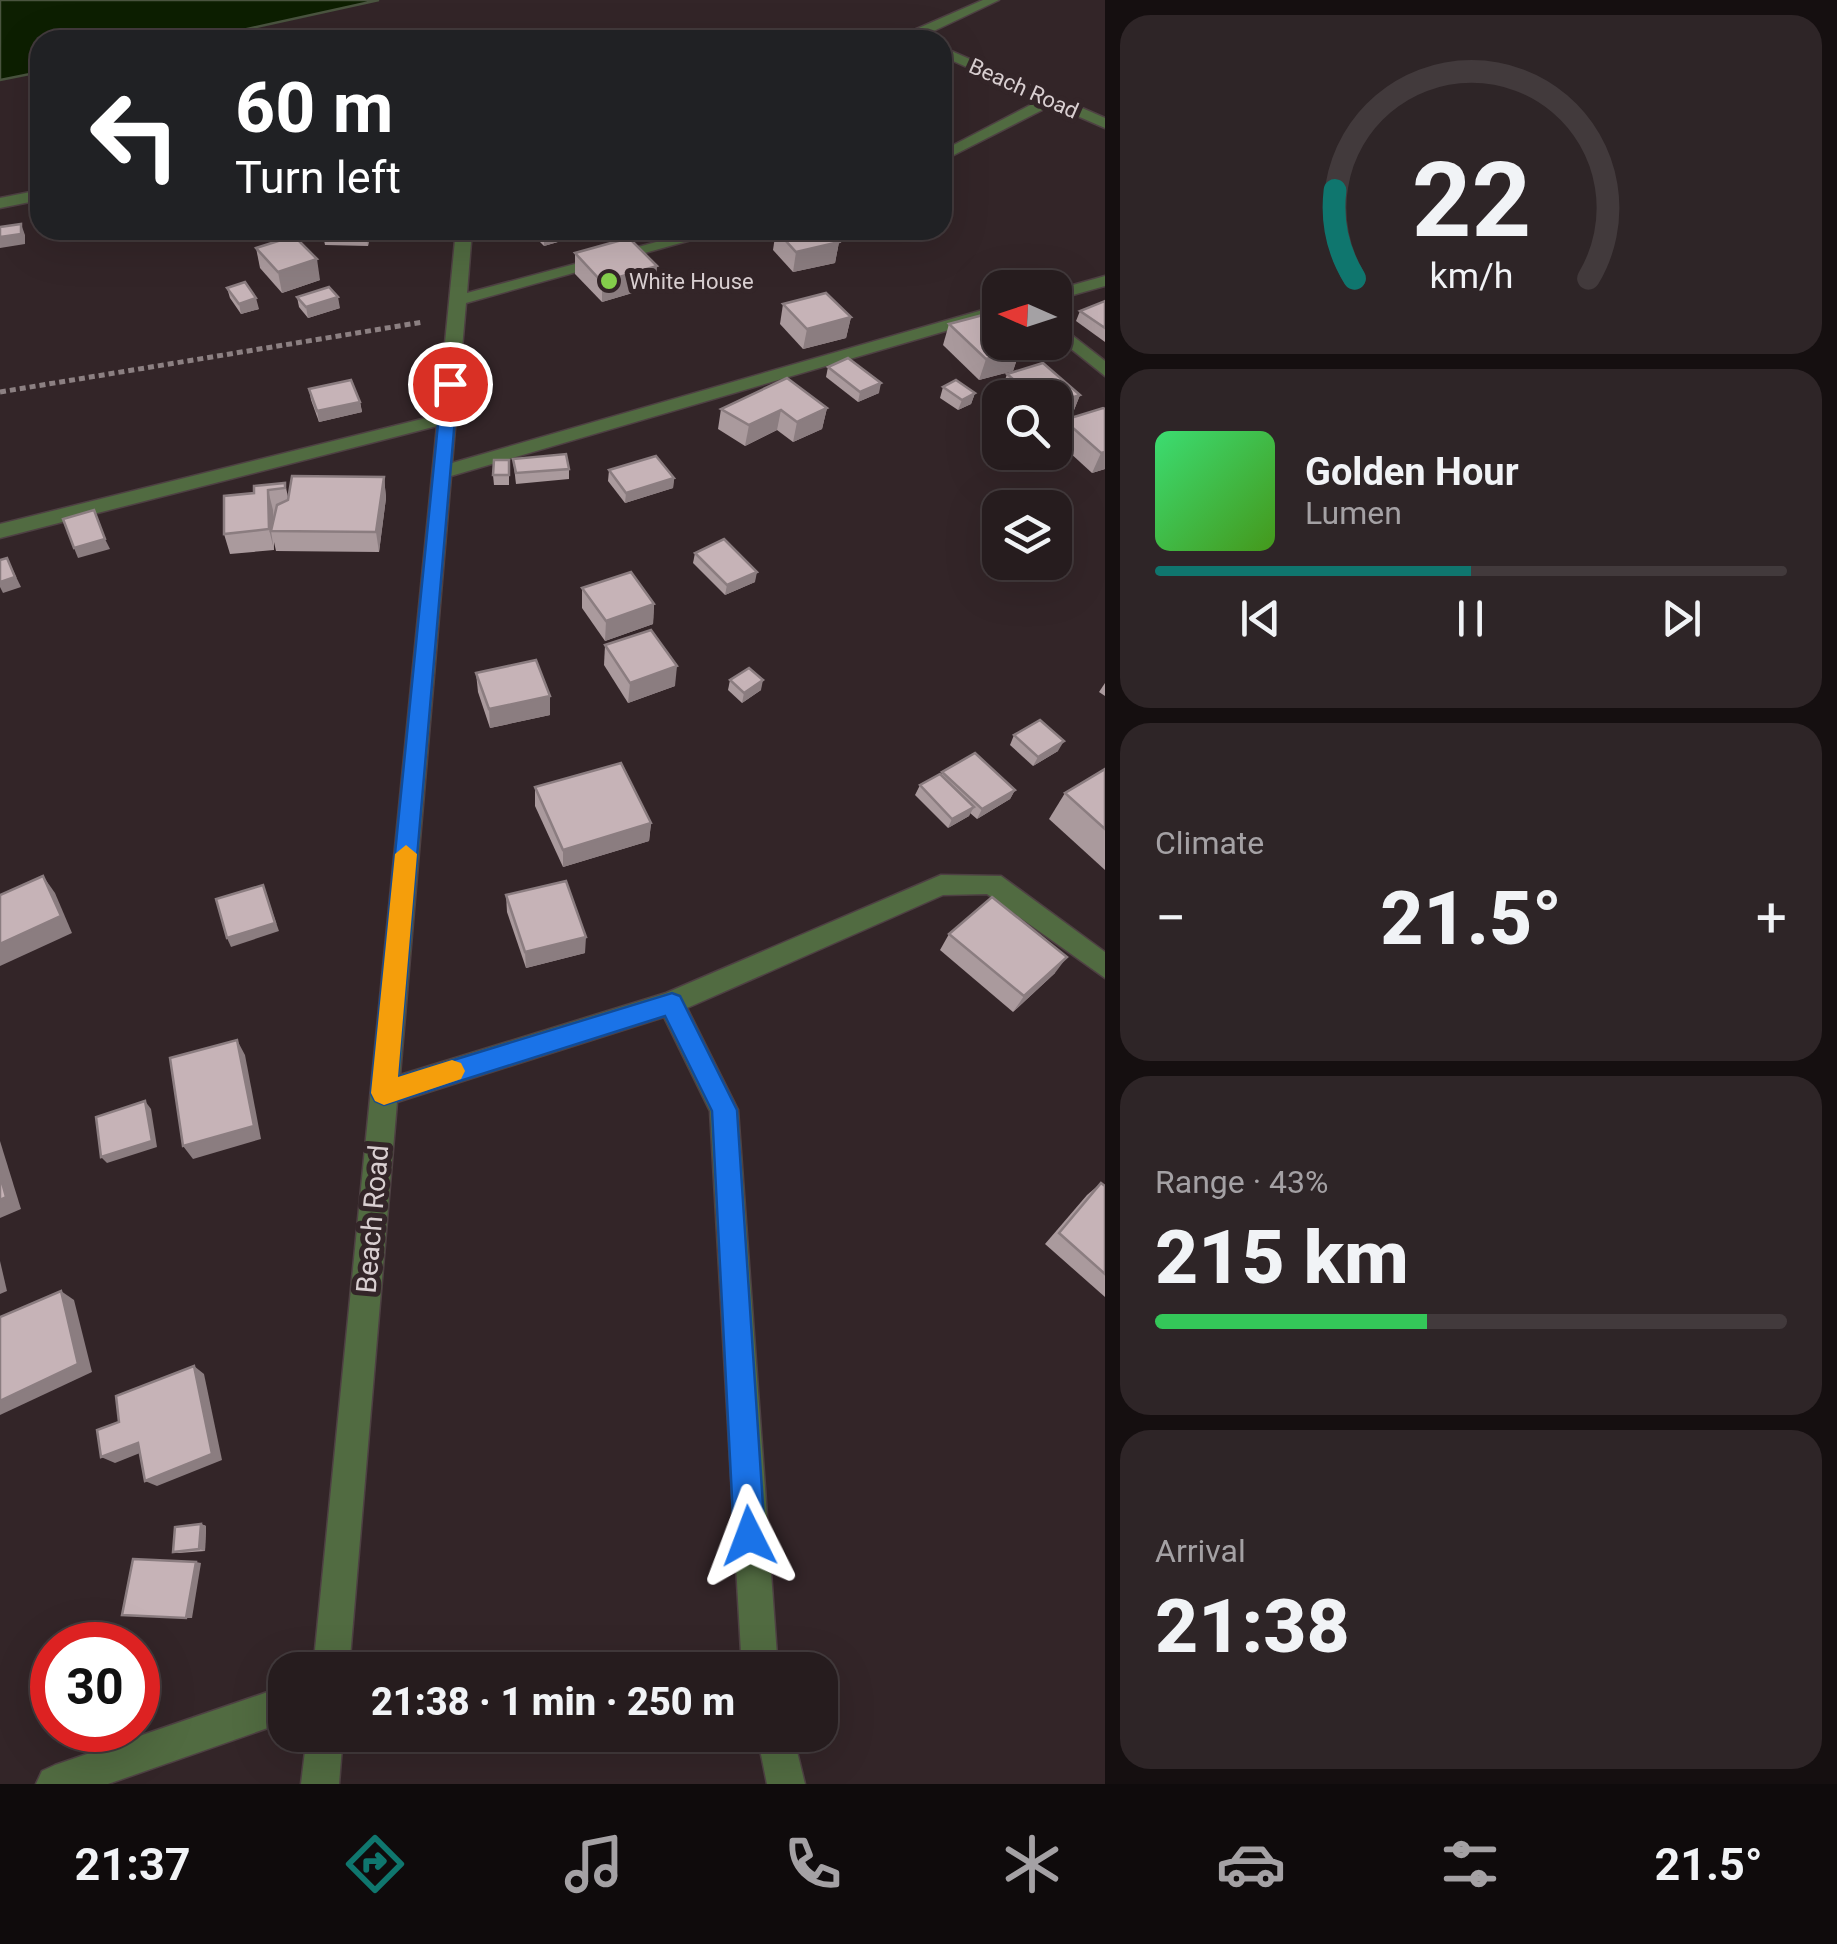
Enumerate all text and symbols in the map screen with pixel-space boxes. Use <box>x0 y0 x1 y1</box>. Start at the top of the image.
street label: Beach Road <box>965 53 1082 124</box>
text: 60 m <box>235 67 393 149</box>
icon: left <box>70 70 200 200</box>
text: 22 <box>1411 140 1531 261</box>
text: Turn left <box>235 151 401 204</box>
text: km/h <box>1429 255 1513 297</box>
place label: White House <box>629 269 754 294</box>
marker: White House <box>598 270 620 292</box>
north arrow <box>982 270 1072 360</box>
map controls <box>982 270 1072 580</box>
pin <box>408 342 493 427</box>
icon: arrive <box>423 357 478 412</box>
button: search <box>982 380 1072 470</box>
text: Golden Hour <box>1305 450 1519 494</box>
button: layers <box>982 490 1072 580</box>
text: Lumen <box>1305 494 1402 532</box>
icon: previous <box>1233 591 1288 646</box>
icon: pause <box>1443 591 1498 646</box>
icon: next <box>1654 591 1709 646</box>
text: Climate <box>1155 824 1264 862</box>
text: 21.5° <box>1380 874 1562 962</box>
text: − <box>1155 886 1186 950</box>
text: + <box>1756 886 1787 950</box>
street label: Beach Road <box>350 1143 395 1295</box>
text: Range · 43% <box>1155 1163 1328 1201</box>
text: 215 km <box>1155 1213 1409 1301</box>
position arrow <box>697 1484 801 1588</box>
text: Arrival <box>1155 1532 1246 1570</box>
text: 21:38 <box>1155 1582 1350 1670</box>
speed limit sign: 30 <box>30 1622 160 1752</box>
text: 21:38 · 1 min · 250 m <box>371 1680 735 1724</box>
icon: directions <box>340 1829 410 1899</box>
icon: music <box>559 1829 629 1899</box>
icon: phone <box>778 1829 848 1899</box>
icon: climate <box>997 1829 1067 1899</box>
icon: car <box>1216 1829 1286 1899</box>
icon: filters <box>1435 1829 1505 1899</box>
text: 21:37 <box>75 1838 191 1891</box>
text: 21.5° <box>1654 1838 1762 1891</box>

